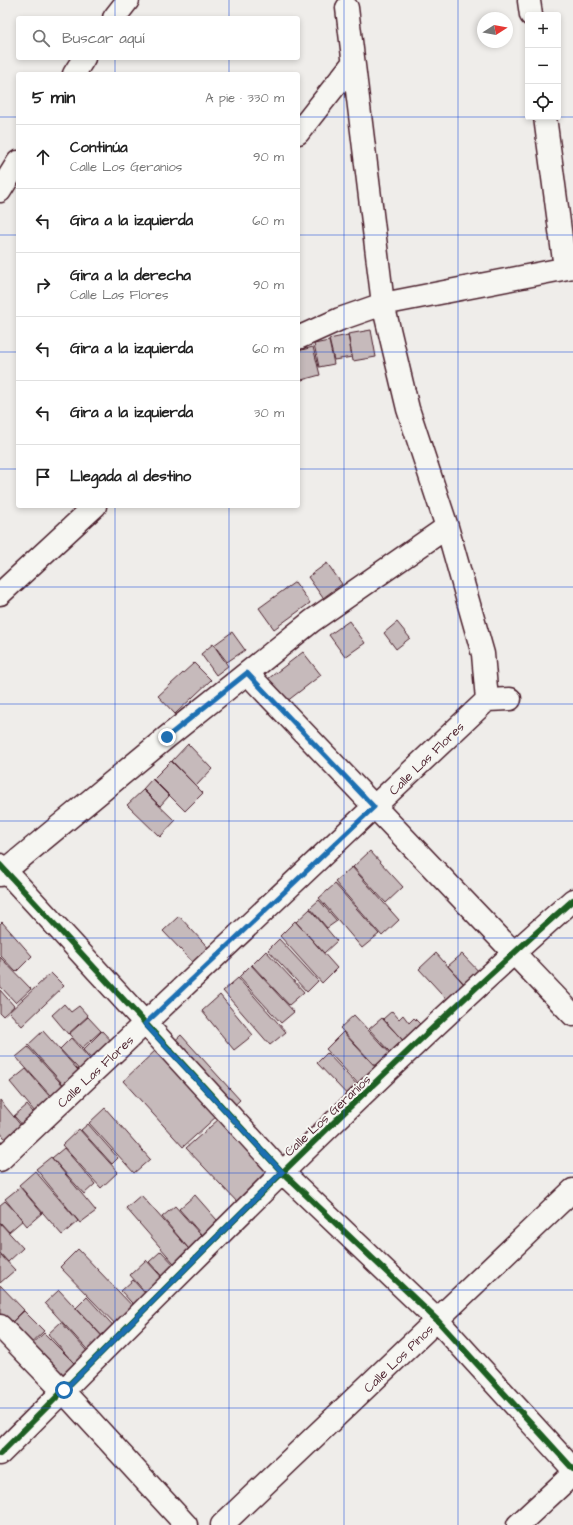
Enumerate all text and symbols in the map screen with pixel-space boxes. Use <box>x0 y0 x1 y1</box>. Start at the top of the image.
north arrow <box>477 12 513 48</box>
map controls <box>525 12 561 120</box>
button: + <box>525 12 561 48</box>
search box <box>16 16 300 60</box>
icon: search <box>30 27 52 49</box>
text: Buscar aquí <box>62 28 144 49</box>
button: − <box>525 48 561 84</box>
button: locate <box>525 84 561 120</box>
text: 5 min <box>32 86 75 110</box>
text: A pie · 330 m <box>205 89 284 107</box>
text: Continúa <box>70 137 128 158</box>
icon: ahead <box>32 146 54 168</box>
text: 90 m <box>253 148 284 166</box>
text: Calle Los Geranios <box>70 158 182 176</box>
icon: left <box>32 210 54 232</box>
text: Gira a la izquierda <box>70 210 193 231</box>
text: 60 m <box>252 212 284 230</box>
text: Gira a la derecha <box>70 265 191 286</box>
icon: right <box>32 274 54 296</box>
text: 90 m <box>253 276 284 294</box>
text: Calle Las Flores <box>70 286 169 304</box>
icon: left <box>32 338 54 360</box>
text: Gira a la izquierda <box>70 338 193 359</box>
text: 60 m <box>252 340 284 358</box>
icon: left <box>32 402 54 424</box>
text: Gira a la izquierda <box>70 402 193 423</box>
text: 30 m <box>254 404 284 422</box>
icon: arrive <box>32 466 54 488</box>
text: Llegada al destino <box>70 466 191 487</box>
street label: Calle Las Flores <box>385 718 469 799</box>
route end <box>158 728 176 746</box>
street label: Calle Las Flores <box>53 1031 138 1112</box>
street label: Calle Los Geranios <box>280 1071 375 1161</box>
street label: Calle Los Pinos <box>360 1320 438 1397</box>
route start <box>55 1381 73 1399</box>

